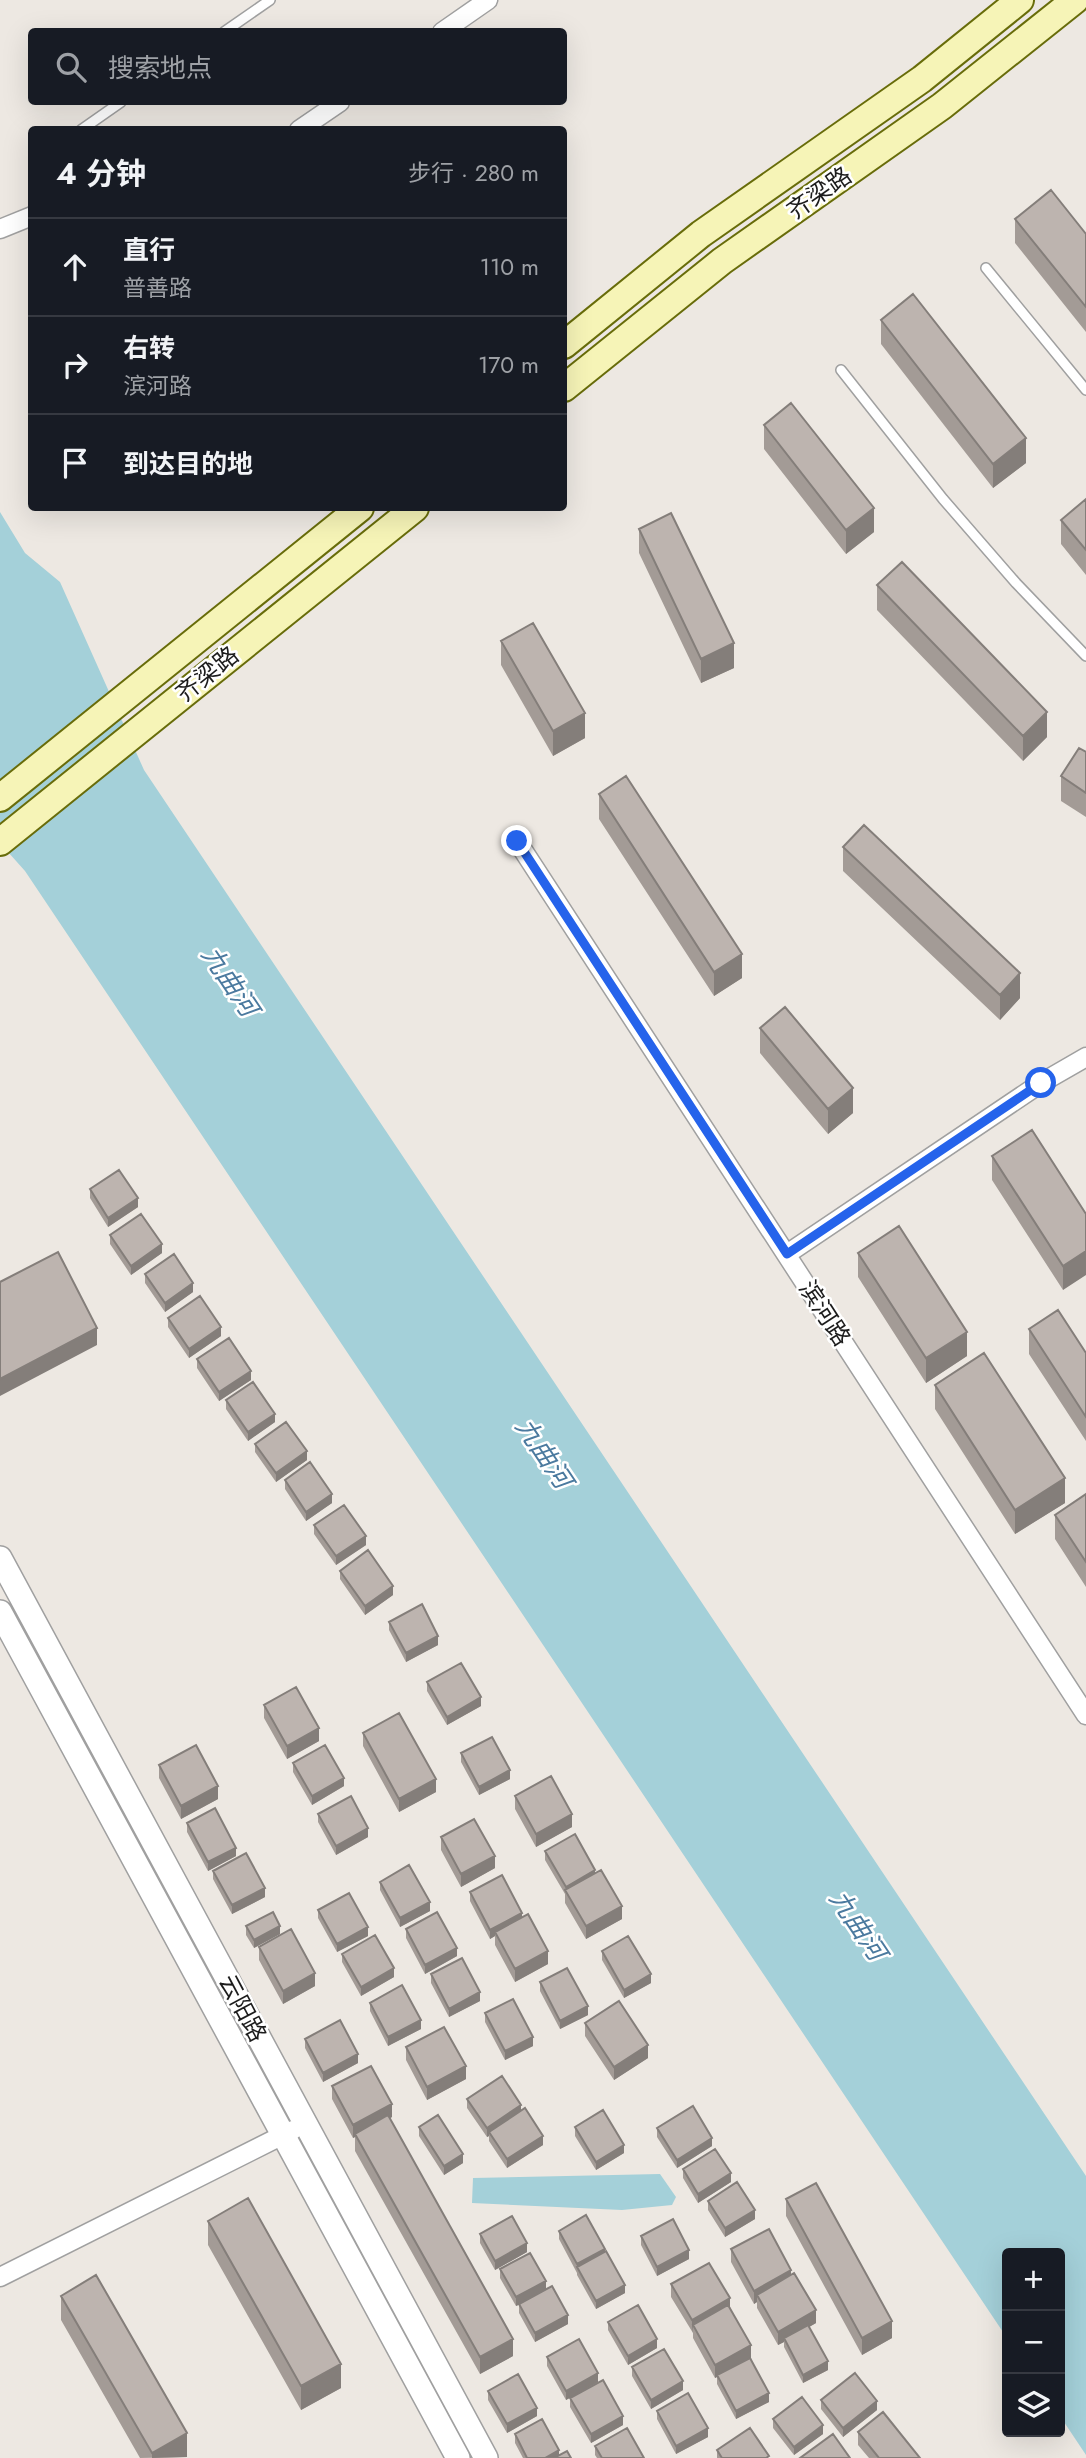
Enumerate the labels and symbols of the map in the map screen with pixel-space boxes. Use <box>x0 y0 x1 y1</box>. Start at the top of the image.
street label: 齐梁路 <box>779 158 859 228</box>
street label: 齐梁路 <box>168 638 246 710</box>
route end <box>501 825 532 856</box>
water label: 九曲河 <box>192 938 270 1028</box>
route start <box>1025 1067 1056 1098</box>
street label: 滨河路 <box>791 1273 859 1353</box>
water label: 九曲河 <box>506 1410 584 1500</box>
water label: 九曲河 <box>820 1882 898 1972</box>
street label: 云阳路 <box>211 1968 275 2048</box>

